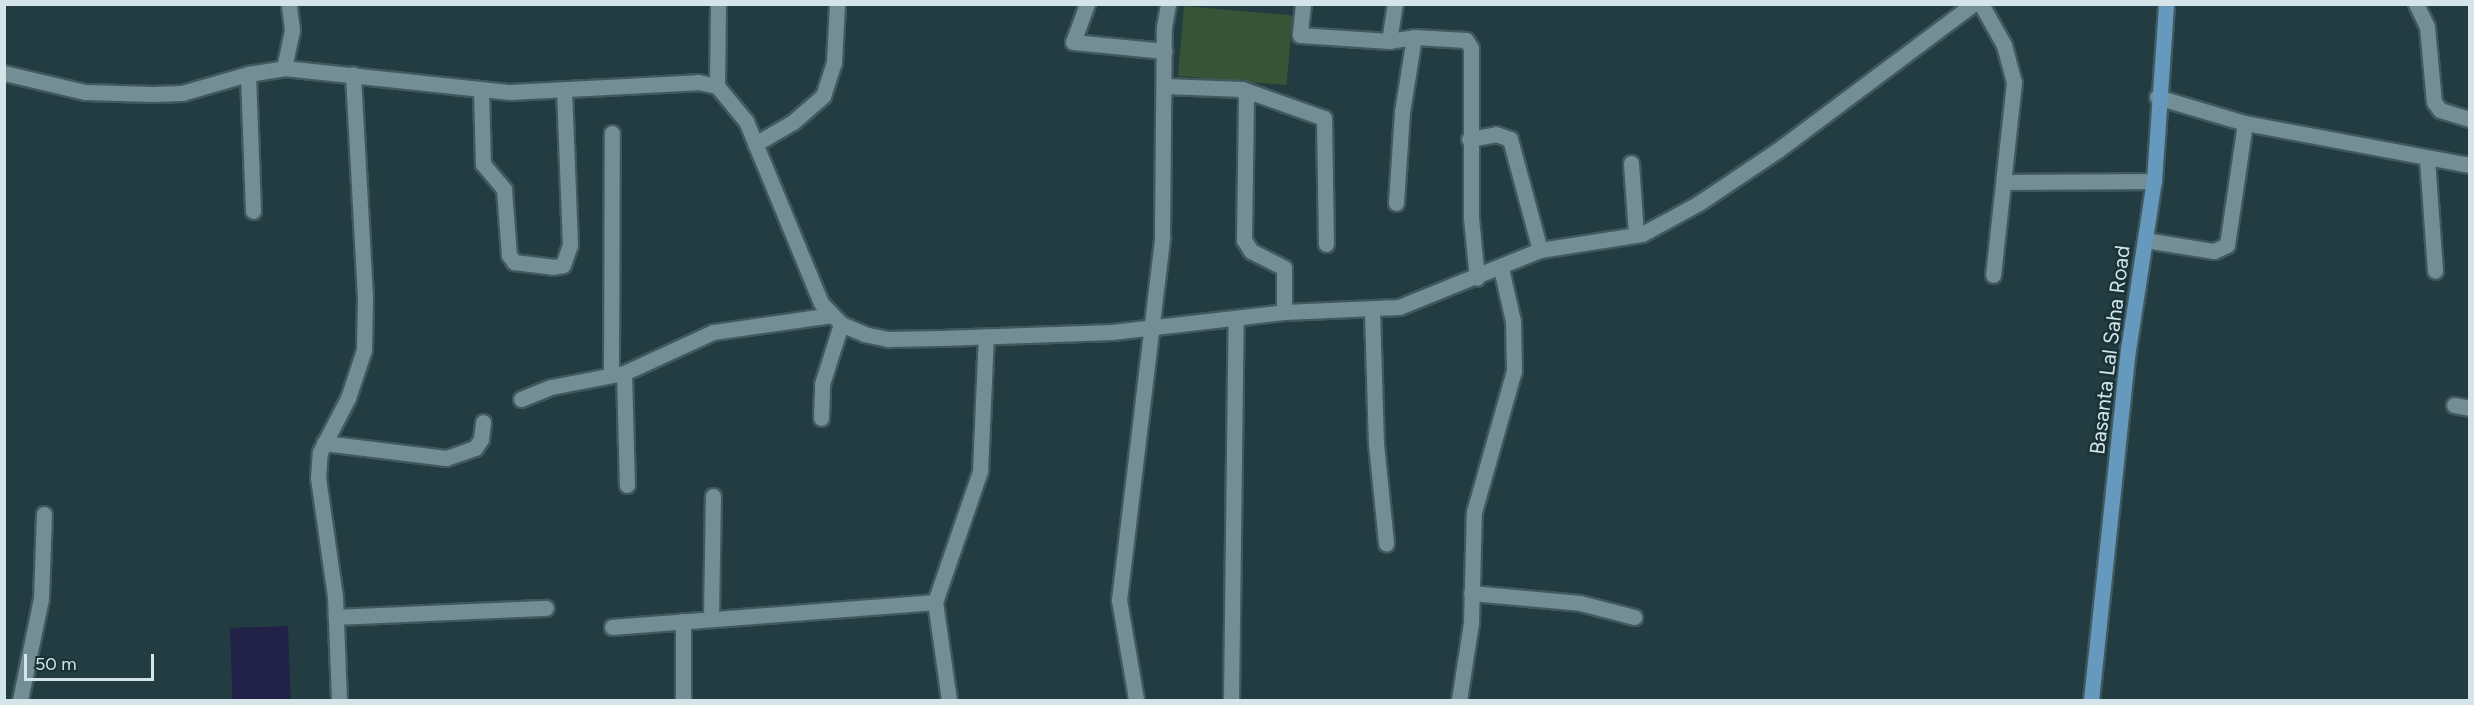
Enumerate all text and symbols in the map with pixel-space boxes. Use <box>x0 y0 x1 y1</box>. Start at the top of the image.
street label: Basanta Lal Saha Road <box>2085 244 2135 456</box>
scale bar <box>27 642 158 680</box>
text: 50 m <box>35 653 77 675</box>

